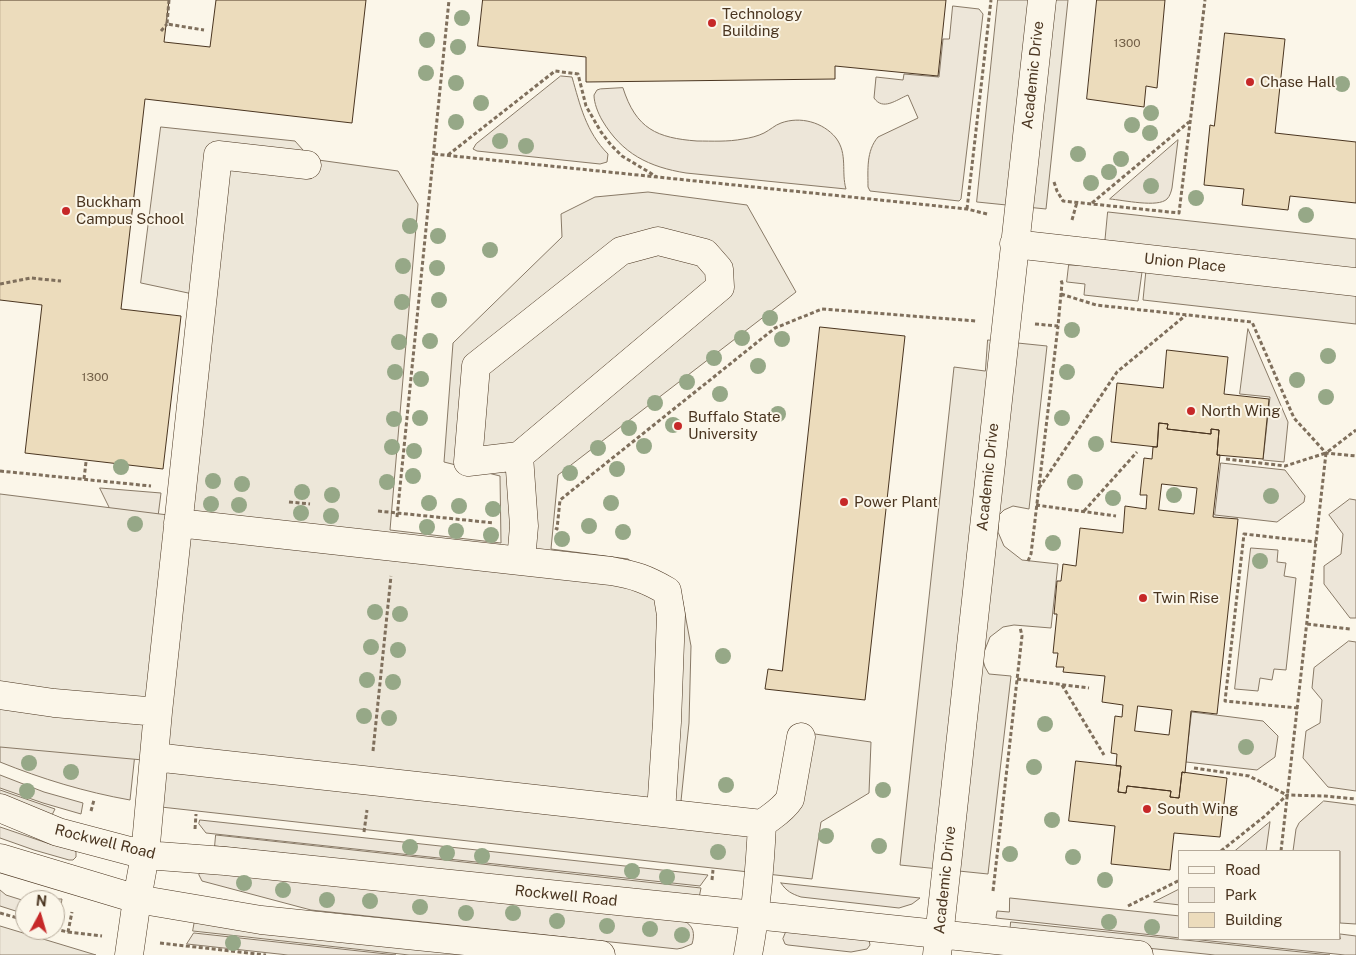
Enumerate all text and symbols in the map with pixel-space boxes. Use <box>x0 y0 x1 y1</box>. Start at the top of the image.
place label: Technology Building <box>722 5 802 40</box>
marker: Technology Building <box>706 17 718 29</box>
street label: Academic Drive <box>1018 20 1048 130</box>
house number: 1300 <box>1114 36 1140 50</box>
place label: Chase Hall <box>1260 73 1336 91</box>
marker: Chase Hall <box>1244 76 1256 88</box>
place label: Buckham Campus School <box>76 193 185 228</box>
marker: Buckham Campus School <box>60 205 72 217</box>
street label: Union Place <box>1143 250 1227 276</box>
house number: 1300 <box>82 370 108 384</box>
place label: North Wing <box>1201 402 1281 420</box>
marker: North Wing <box>1185 405 1197 417</box>
place label: Buffalo State University <box>688 408 781 443</box>
marker: Buffalo State University <box>672 420 684 432</box>
street label: Academic Drive <box>973 422 1003 532</box>
place label: Power Plant <box>854 493 938 511</box>
marker: Power Plant <box>838 496 850 508</box>
place label: Twin Rise <box>1153 589 1219 607</box>
marker: Twin Rise <box>1137 592 1149 604</box>
place label: South Wing <box>1157 800 1238 818</box>
marker: South Wing <box>1141 803 1153 815</box>
street label: Rockwell Road <box>53 821 157 863</box>
street label: Academic Drive <box>930 825 960 935</box>
legend <box>1178 850 1341 940</box>
text: Road <box>1225 861 1261 878</box>
street label: Rockwell Road <box>514 882 618 910</box>
text: Park <box>1225 886 1257 903</box>
north arrow <box>15 890 65 940</box>
text: N <box>35 893 48 910</box>
text: Building <box>1225 911 1283 928</box>

